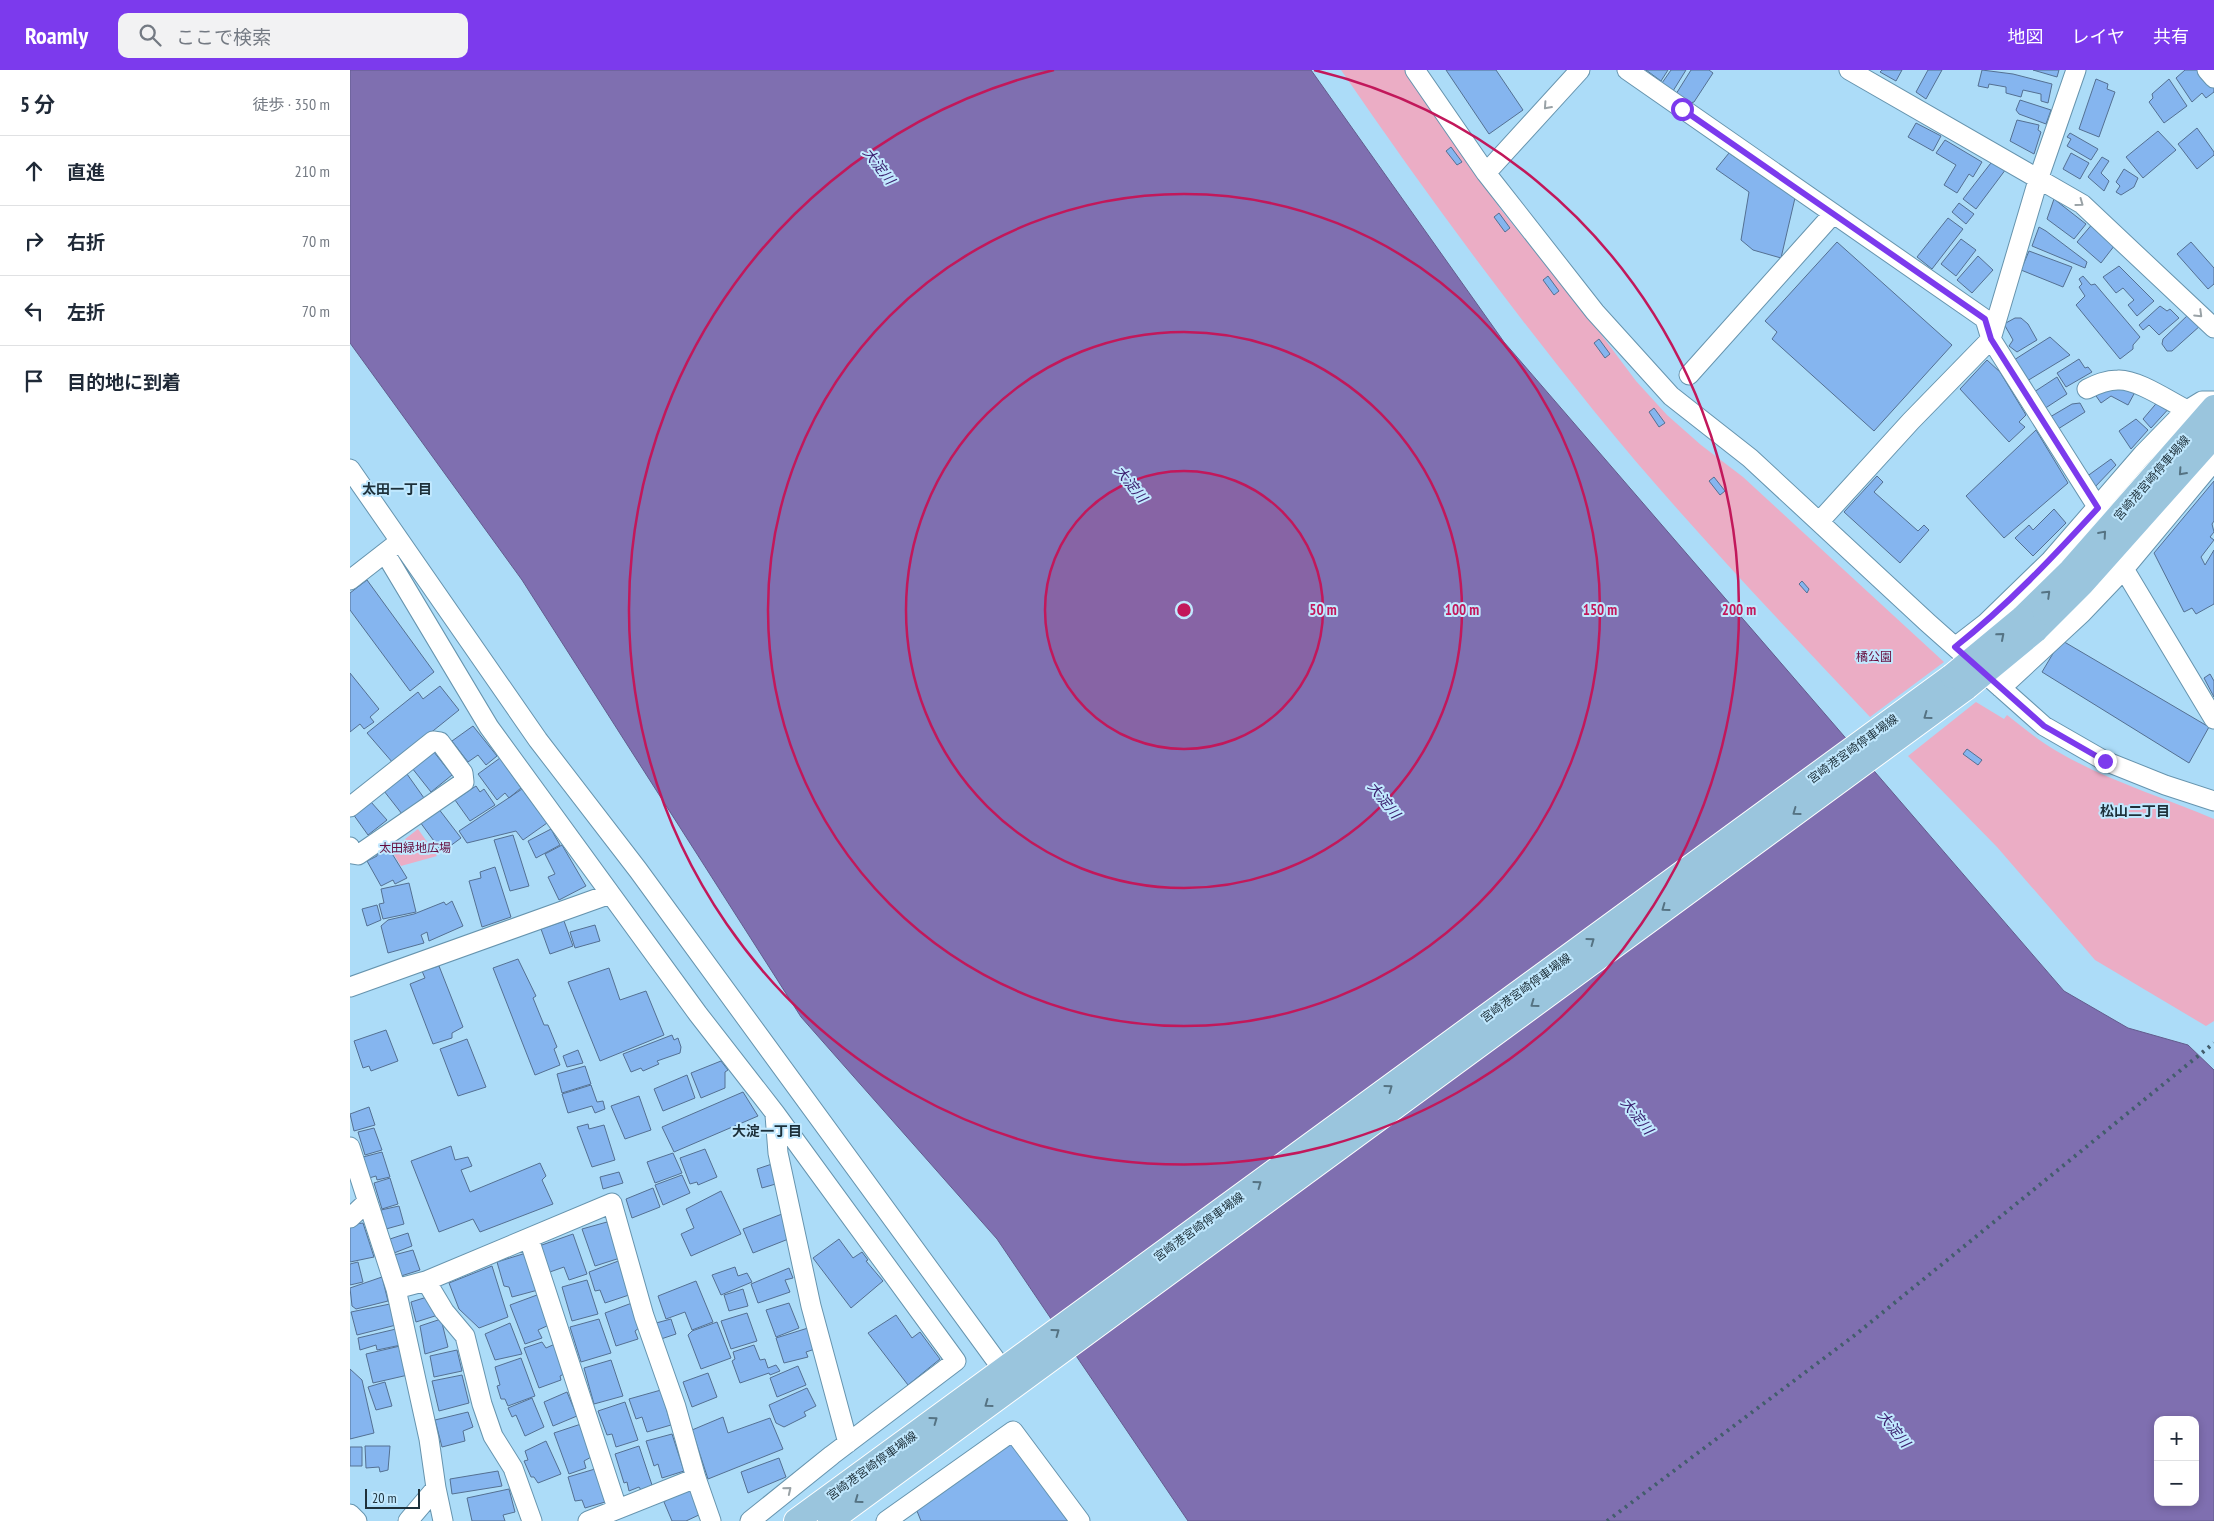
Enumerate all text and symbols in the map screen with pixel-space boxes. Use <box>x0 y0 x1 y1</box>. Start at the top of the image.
search box <box>118 13 468 58</box>
text: Roamly <box>25 20 88 51</box>
icon: search <box>136 21 164 49</box>
text: ここで検索 <box>176 25 271 49</box>
text: 地図 <box>2008 25 2044 48</box>
text: レイヤ <box>2072 25 2125 48</box>
text: 共有 <box>2153 25 2189 48</box>
text: 5 分 <box>20 91 55 118</box>
text: 徒歩 · 350 m <box>252 94 330 114</box>
route start <box>1671 98 1694 121</box>
one-way arrow <box>1544 101 1553 110</box>
water label: 大淀川 <box>859 144 900 190</box>
icon: ahead <box>20 157 48 185</box>
text: 直進 <box>67 160 105 184</box>
text: 210 m <box>295 161 330 181</box>
one-way arrow <box>2074 197 2084 206</box>
icon: right <box>20 227 48 255</box>
text: 右折 <box>67 230 105 254</box>
text: 70 m <box>302 231 330 251</box>
icon: left <box>20 297 48 325</box>
text: 左折 <box>67 300 105 324</box>
text: 70 m <box>302 301 330 321</box>
one-way arrow <box>2193 308 2202 317</box>
icon: arrive <box>20 367 48 395</box>
text: 目的地に到着 <box>67 370 181 394</box>
street label: 宮崎港宮崎停車場線 <box>2111 432 2193 523</box>
water label: 大淀川 <box>1111 462 1152 508</box>
one-way arrow <box>2178 466 2187 475</box>
district label: 太田一丁目 <box>362 480 432 498</box>
one-way arrow <box>2098 530 2107 539</box>
one-way arrow <box>2041 591 2050 600</box>
text: 50 m <box>1309 600 1337 619</box>
text: 100 m <box>1445 600 1479 619</box>
text: 150 m <box>1583 600 1617 619</box>
text: 200 m <box>1722 600 1756 619</box>
centre of rings <box>1175 601 1193 619</box>
one-way arrow <box>1995 633 2004 642</box>
park label: 橘公園 <box>1856 649 1892 664</box>
street label: 宮崎港宮崎停車場線 <box>1805 711 1901 786</box>
one-way arrow <box>1924 711 1933 719</box>
route end <box>2094 750 2117 773</box>
water label: 大淀川 <box>1364 778 1405 824</box>
district label: 松山二丁目 <box>2100 802 2170 820</box>
one-way arrow <box>1793 807 1802 815</box>
park label: 太田緑地広場 <box>379 840 451 855</box>
one-way arrow <box>1662 903 1671 911</box>
one-way arrow <box>1585 938 1594 946</box>
street label: 宮崎港宮崎停車場線 <box>1478 950 1574 1025</box>
one-way arrow <box>1531 999 1540 1007</box>
one-way arrow <box>1383 1085 1393 1094</box>
water label: 大淀川 <box>1617 1094 1658 1140</box>
district label: 大淀一丁目 <box>732 1122 802 1140</box>
one-way arrow <box>1252 1181 1262 1190</box>
street label: 宮崎港宮崎停車場線 <box>1151 1189 1247 1264</box>
one-way arrow <box>1050 1329 1059 1337</box>
one-way arrow <box>984 1398 994 1407</box>
water label: 大淀川 <box>1874 1407 1915 1453</box>
map controls <box>2154 1416 2199 1506</box>
button: + <box>2154 1416 2199 1461</box>
one-way arrow <box>929 1417 938 1426</box>
street label: 宮崎港宮崎停車場線 <box>824 1428 920 1503</box>
button: − <box>2154 1461 2199 1506</box>
scale bar <box>365 1486 420 1509</box>
one-way arrow <box>782 1488 791 1496</box>
text: 20 m <box>372 1489 397 1507</box>
one-way arrow <box>855 1495 864 1503</box>

